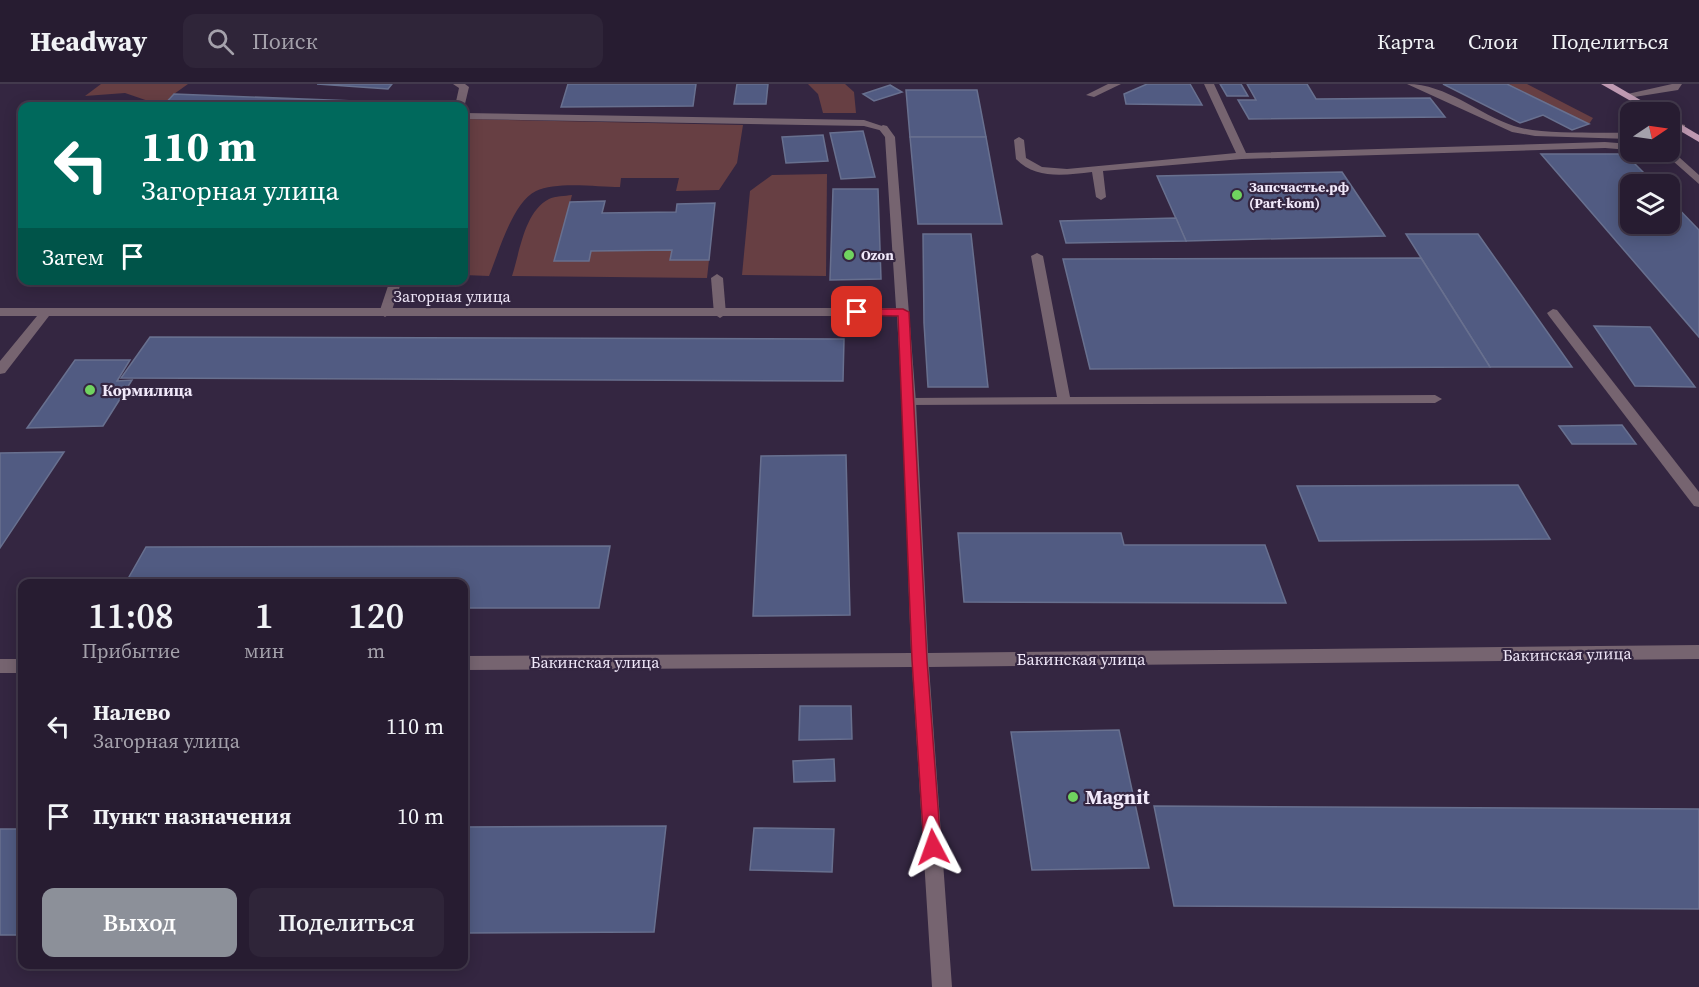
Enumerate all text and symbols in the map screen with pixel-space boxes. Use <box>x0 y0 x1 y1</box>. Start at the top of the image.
search box <box>183 14 603 68</box>
text: Headway <box>30 22 147 60</box>
icon: search <box>204 25 237 58</box>
text: Поиск <box>252 26 318 56</box>
text: Карта <box>1377 27 1435 56</box>
text: Слои <box>1468 27 1518 56</box>
text: Поделиться <box>1551 27 1669 56</box>
north arrow <box>1620 102 1680 162</box>
map controls <box>1620 102 1680 234</box>
text: 110 m <box>141 117 256 175</box>
icon: left <box>42 126 120 204</box>
text: Загорная улица <box>141 172 339 209</box>
button: layers <box>1620 174 1680 234</box>
place label: Запсчастье.рф (Part-kom) <box>1249 177 1349 213</box>
marker: Запсчастье.рф (Part-kom) <box>1230 188 1244 202</box>
icon: arrive <box>116 240 149 273</box>
text: Затем <box>42 242 104 272</box>
place label: Ozon <box>861 245 894 265</box>
marker: Ozon <box>842 248 856 262</box>
street label: Загорная улица <box>393 285 512 307</box>
pin <box>831 286 882 337</box>
icon: arrive <box>840 295 873 328</box>
place label: Кормилица <box>102 379 193 401</box>
marker: Кормилица <box>83 383 97 397</box>
text: 11:08 <box>88 591 174 640</box>
text: 1 <box>255 591 273 640</box>
text: 120 <box>348 591 404 640</box>
text: Прибытие <box>82 637 180 665</box>
text: мин <box>244 637 284 665</box>
text: m <box>367 637 385 665</box>
street label: Бакинская улица <box>1502 642 1632 666</box>
street label: Бакинская улица <box>1017 648 1146 670</box>
street label: Бакинская улица <box>531 651 660 673</box>
text: Налево <box>93 697 170 727</box>
icon: left <box>42 710 75 743</box>
text: 110 m <box>386 711 444 741</box>
text: Загорная улица <box>93 727 240 755</box>
place label: Magnit <box>1085 783 1151 811</box>
marker: Magnit <box>1066 790 1080 804</box>
icon: arrive <box>42 800 75 833</box>
text: Пункт назначения <box>93 801 291 831</box>
text: 10 m <box>397 801 444 831</box>
position arrow <box>901 815 965 879</box>
button: Выход <box>42 888 237 957</box>
button: Поделиться <box>249 888 444 957</box>

